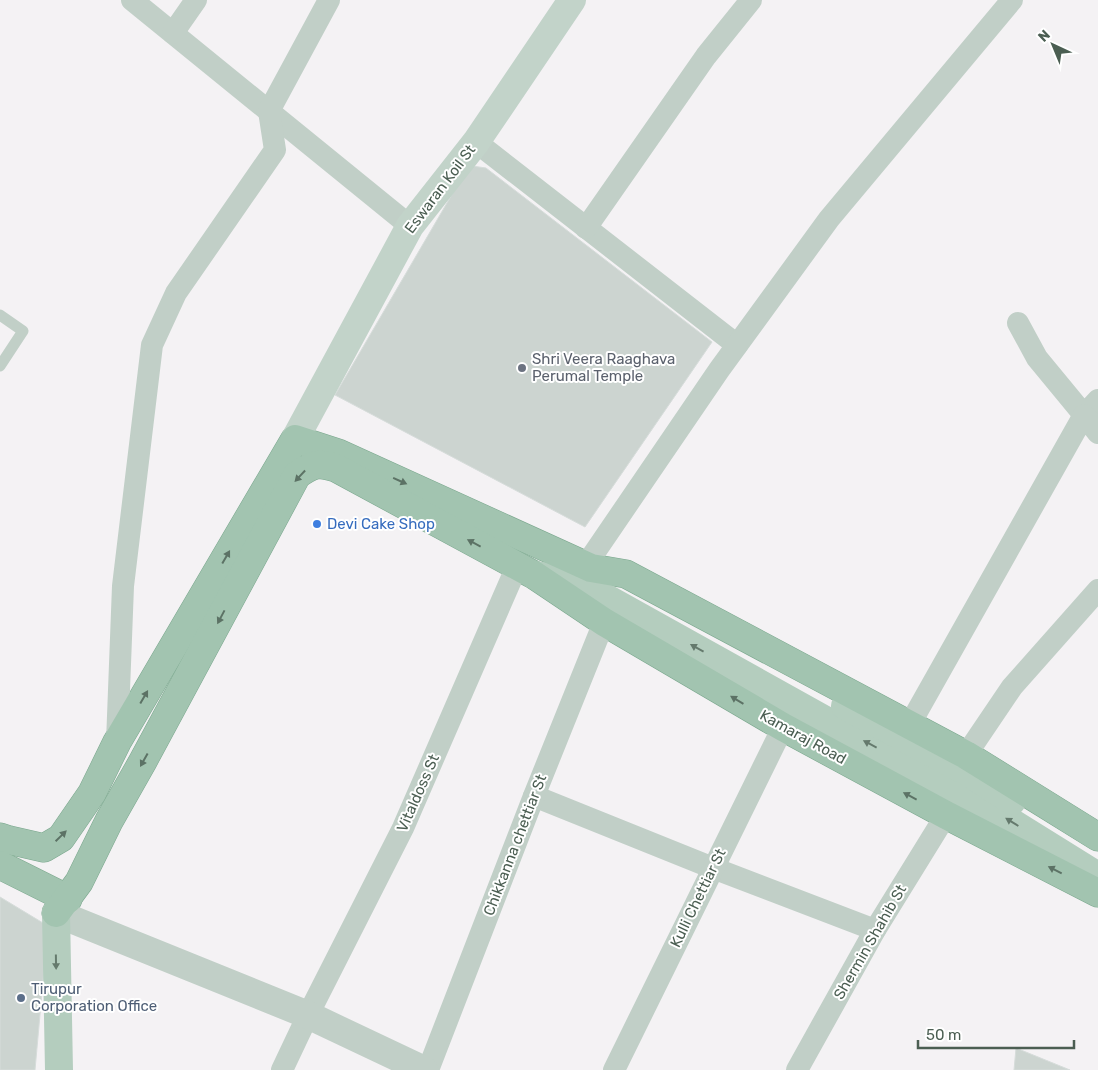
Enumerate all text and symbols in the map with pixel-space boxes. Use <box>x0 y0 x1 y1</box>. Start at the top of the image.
north arrow <box>1028 20 1078 70</box>
text: N <box>1035 26 1054 46</box>
street label: Eswaran Koil St <box>401 141 479 237</box>
place label: Shri Veera Raaghava Perumal Temple <box>532 350 675 385</box>
marker: Shri Veera Raaghava Perumal Temple <box>516 362 528 374</box>
one-way arrow <box>294 469 306 481</box>
one-way arrow <box>393 477 407 485</box>
place label: Devi Cake Shop <box>327 515 435 533</box>
marker: Devi Cake Shop <box>311 518 323 530</box>
one-way arrow <box>467 538 481 547</box>
one-way arrow <box>221 550 230 564</box>
one-way arrow <box>217 610 225 624</box>
one-way arrow <box>690 644 704 653</box>
one-way arrow <box>139 691 148 704</box>
one-way arrow <box>731 696 744 705</box>
street label: Kamaraj Road <box>757 706 849 768</box>
one-way arrow <box>862 740 877 748</box>
street label: Vitaldoss St <box>393 751 443 835</box>
one-way arrow <box>140 753 148 767</box>
street label: Chikkanna chettiar St <box>480 772 550 918</box>
one-way arrow <box>904 791 917 800</box>
one-way arrow <box>1005 818 1018 827</box>
one-way arrow <box>55 830 67 842</box>
street label: Kulli Chettiar St <box>666 846 730 950</box>
one-way arrow <box>1047 866 1062 874</box>
street label: Shermin Shahib St <box>830 881 910 1003</box>
one-way arrow <box>52 954 60 970</box>
place label: Tirupur Corporation Office <box>31 980 157 1015</box>
marker: Tirupur Corporation Office <box>15 992 27 1004</box>
scale bar <box>918 1018 1074 1050</box>
text: 50 m <box>926 1026 961 1044</box>

